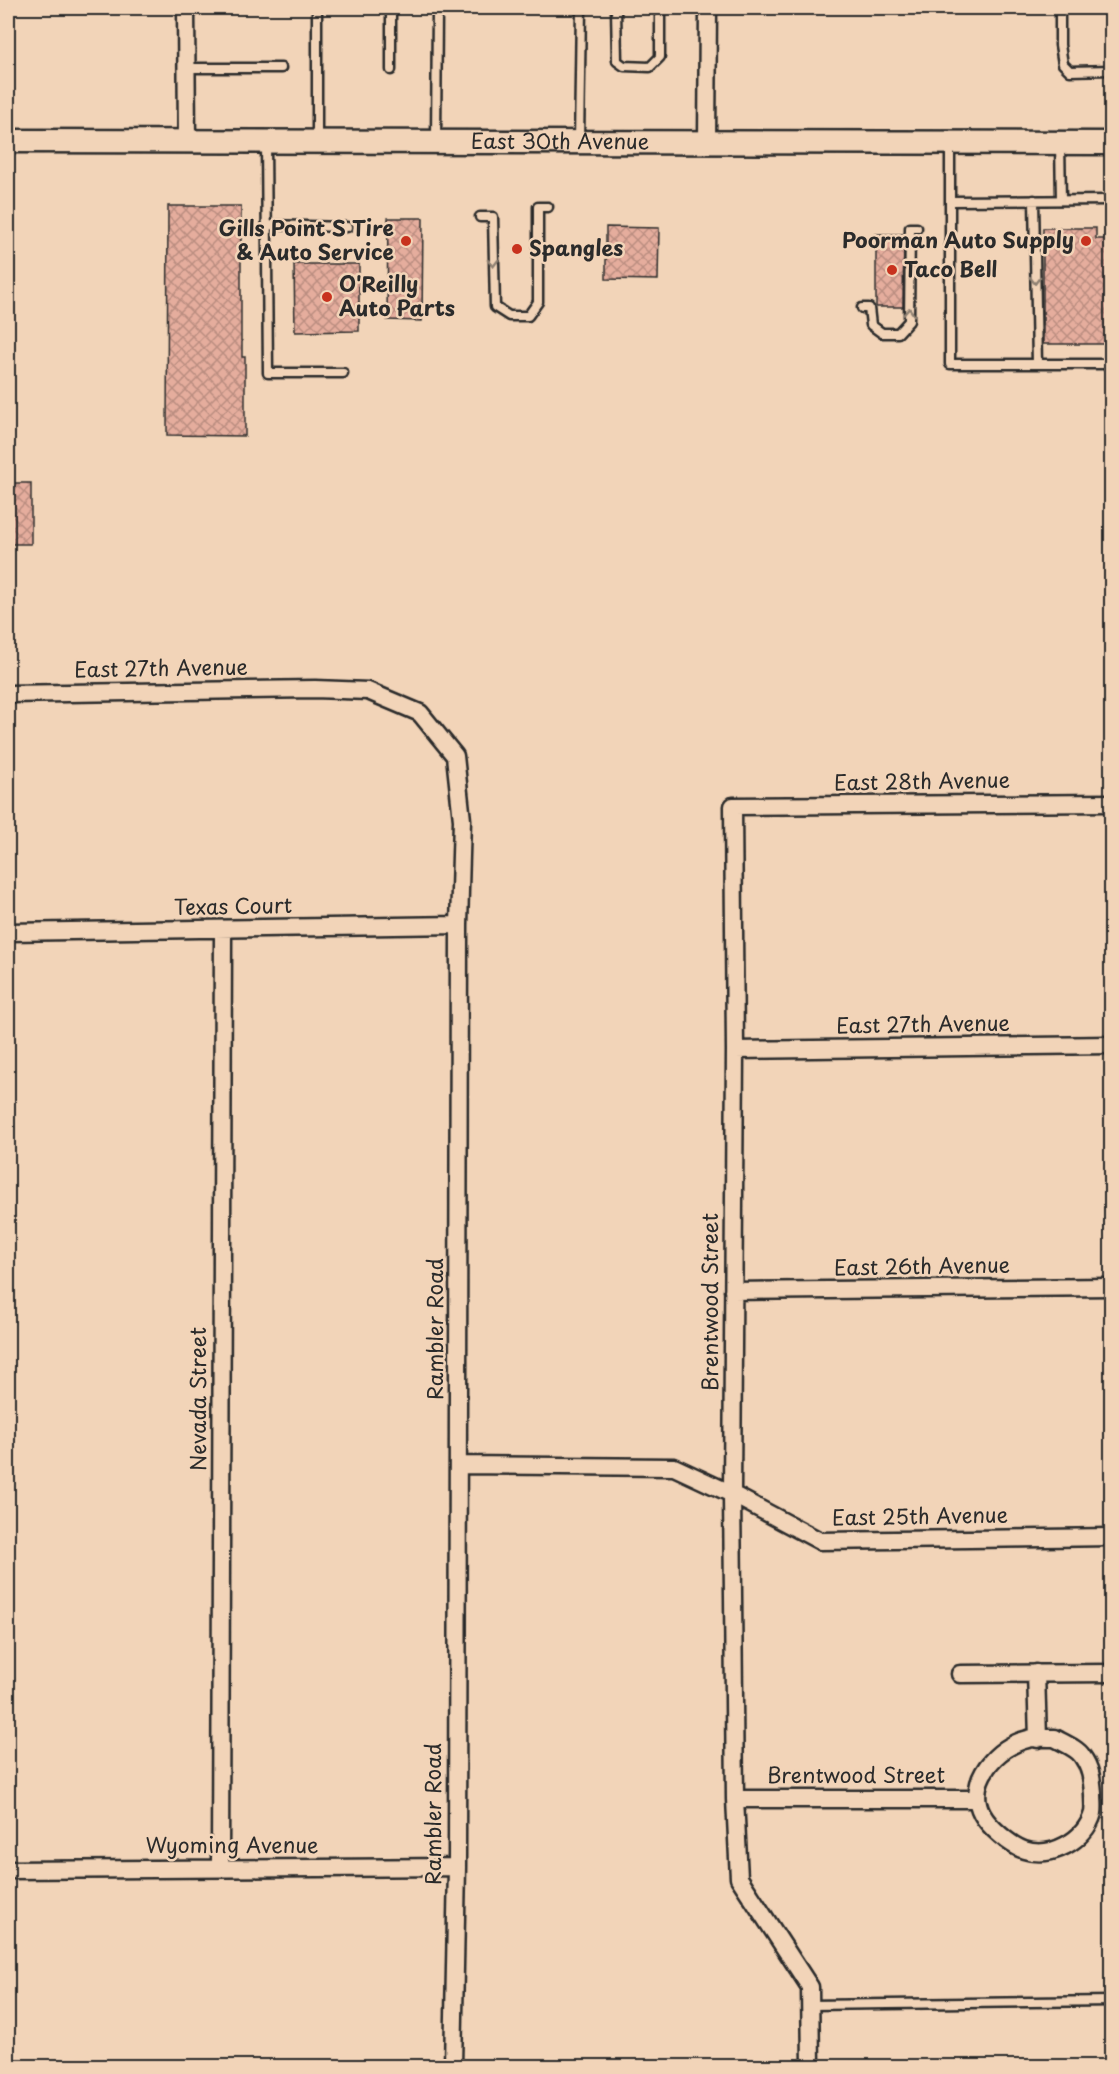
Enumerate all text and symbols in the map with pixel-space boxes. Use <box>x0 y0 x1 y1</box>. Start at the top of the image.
street label: East 30th Avenue <box>471 124 649 156</box>
place label: Gills Point S Tire & Auto Service <box>218 211 394 267</box>
place label: Poorman Auto Supply <box>842 223 1074 255</box>
place label: Spangles <box>529 231 623 263</box>
marker: Gills Point S Tire & Auto Service <box>399 234 413 248</box>
marker: Poorman Auto Supply <box>1079 234 1093 248</box>
marker: Spangles <box>510 242 524 256</box>
place label: Taco Bell <box>904 252 997 284</box>
one-way arrow <box>487 258 499 267</box>
marker: Taco Bell <box>885 263 899 277</box>
place label: O'Reilly Auto Parts <box>339 267 455 323</box>
one-way arrow <box>1029 275 1042 284</box>
marker: O'Reilly Auto Parts <box>320 290 334 304</box>
one-way arrow <box>902 307 915 316</box>
street label: East 27th Avenue <box>74 649 248 685</box>
street label: East 28th Avenue <box>834 762 1010 798</box>
street label: Texas Court <box>174 888 292 922</box>
street label: East 27th Avenue <box>836 1005 1010 1041</box>
street label: Brentwood Street <box>693 1213 725 1391</box>
street label: East 26th Avenue <box>834 1247 1010 1283</box>
street label: Rambler Road <box>418 1258 450 1400</box>
street label: Nevada Street <box>181 1327 213 1471</box>
street label: East 25th Avenue <box>832 1497 1008 1533</box>
street label: Rambler Road <box>416 1743 448 1885</box>
street label: Brentwood Street <box>767 1758 945 1790</box>
street label: Wyoming Avenue <box>146 1828 318 1860</box>

